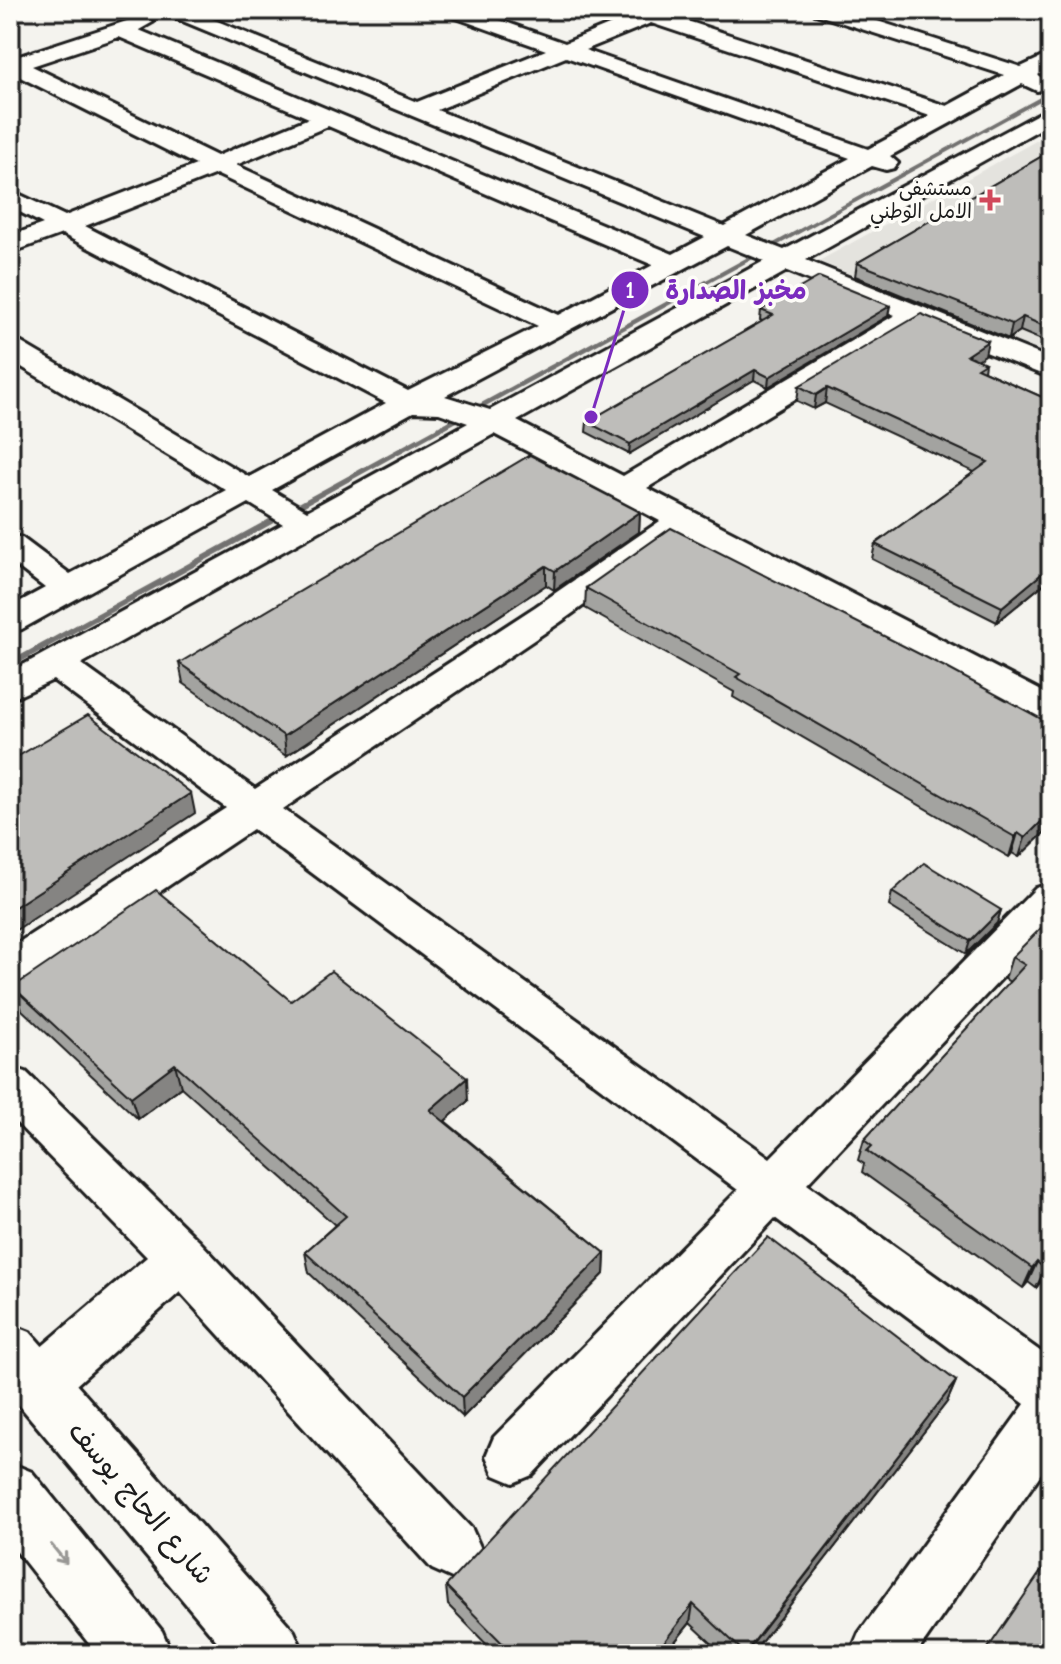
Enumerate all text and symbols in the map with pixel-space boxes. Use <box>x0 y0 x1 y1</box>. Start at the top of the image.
place label: مستشفى الامل الوطني <box>870 177 972 229</box>
marker: مستشفى الامل الوطني <box>979 189 1001 211</box>
callout: مخبز الصدارة <box>610 265 823 315</box>
text: 1 <box>625 276 635 304</box>
text: مخبز الصدارة <box>665 276 807 306</box>
street label: شارع الحاج يوسف <box>59 1415 220 1593</box>
one-way arrow <box>50 1544 68 1564</box>

